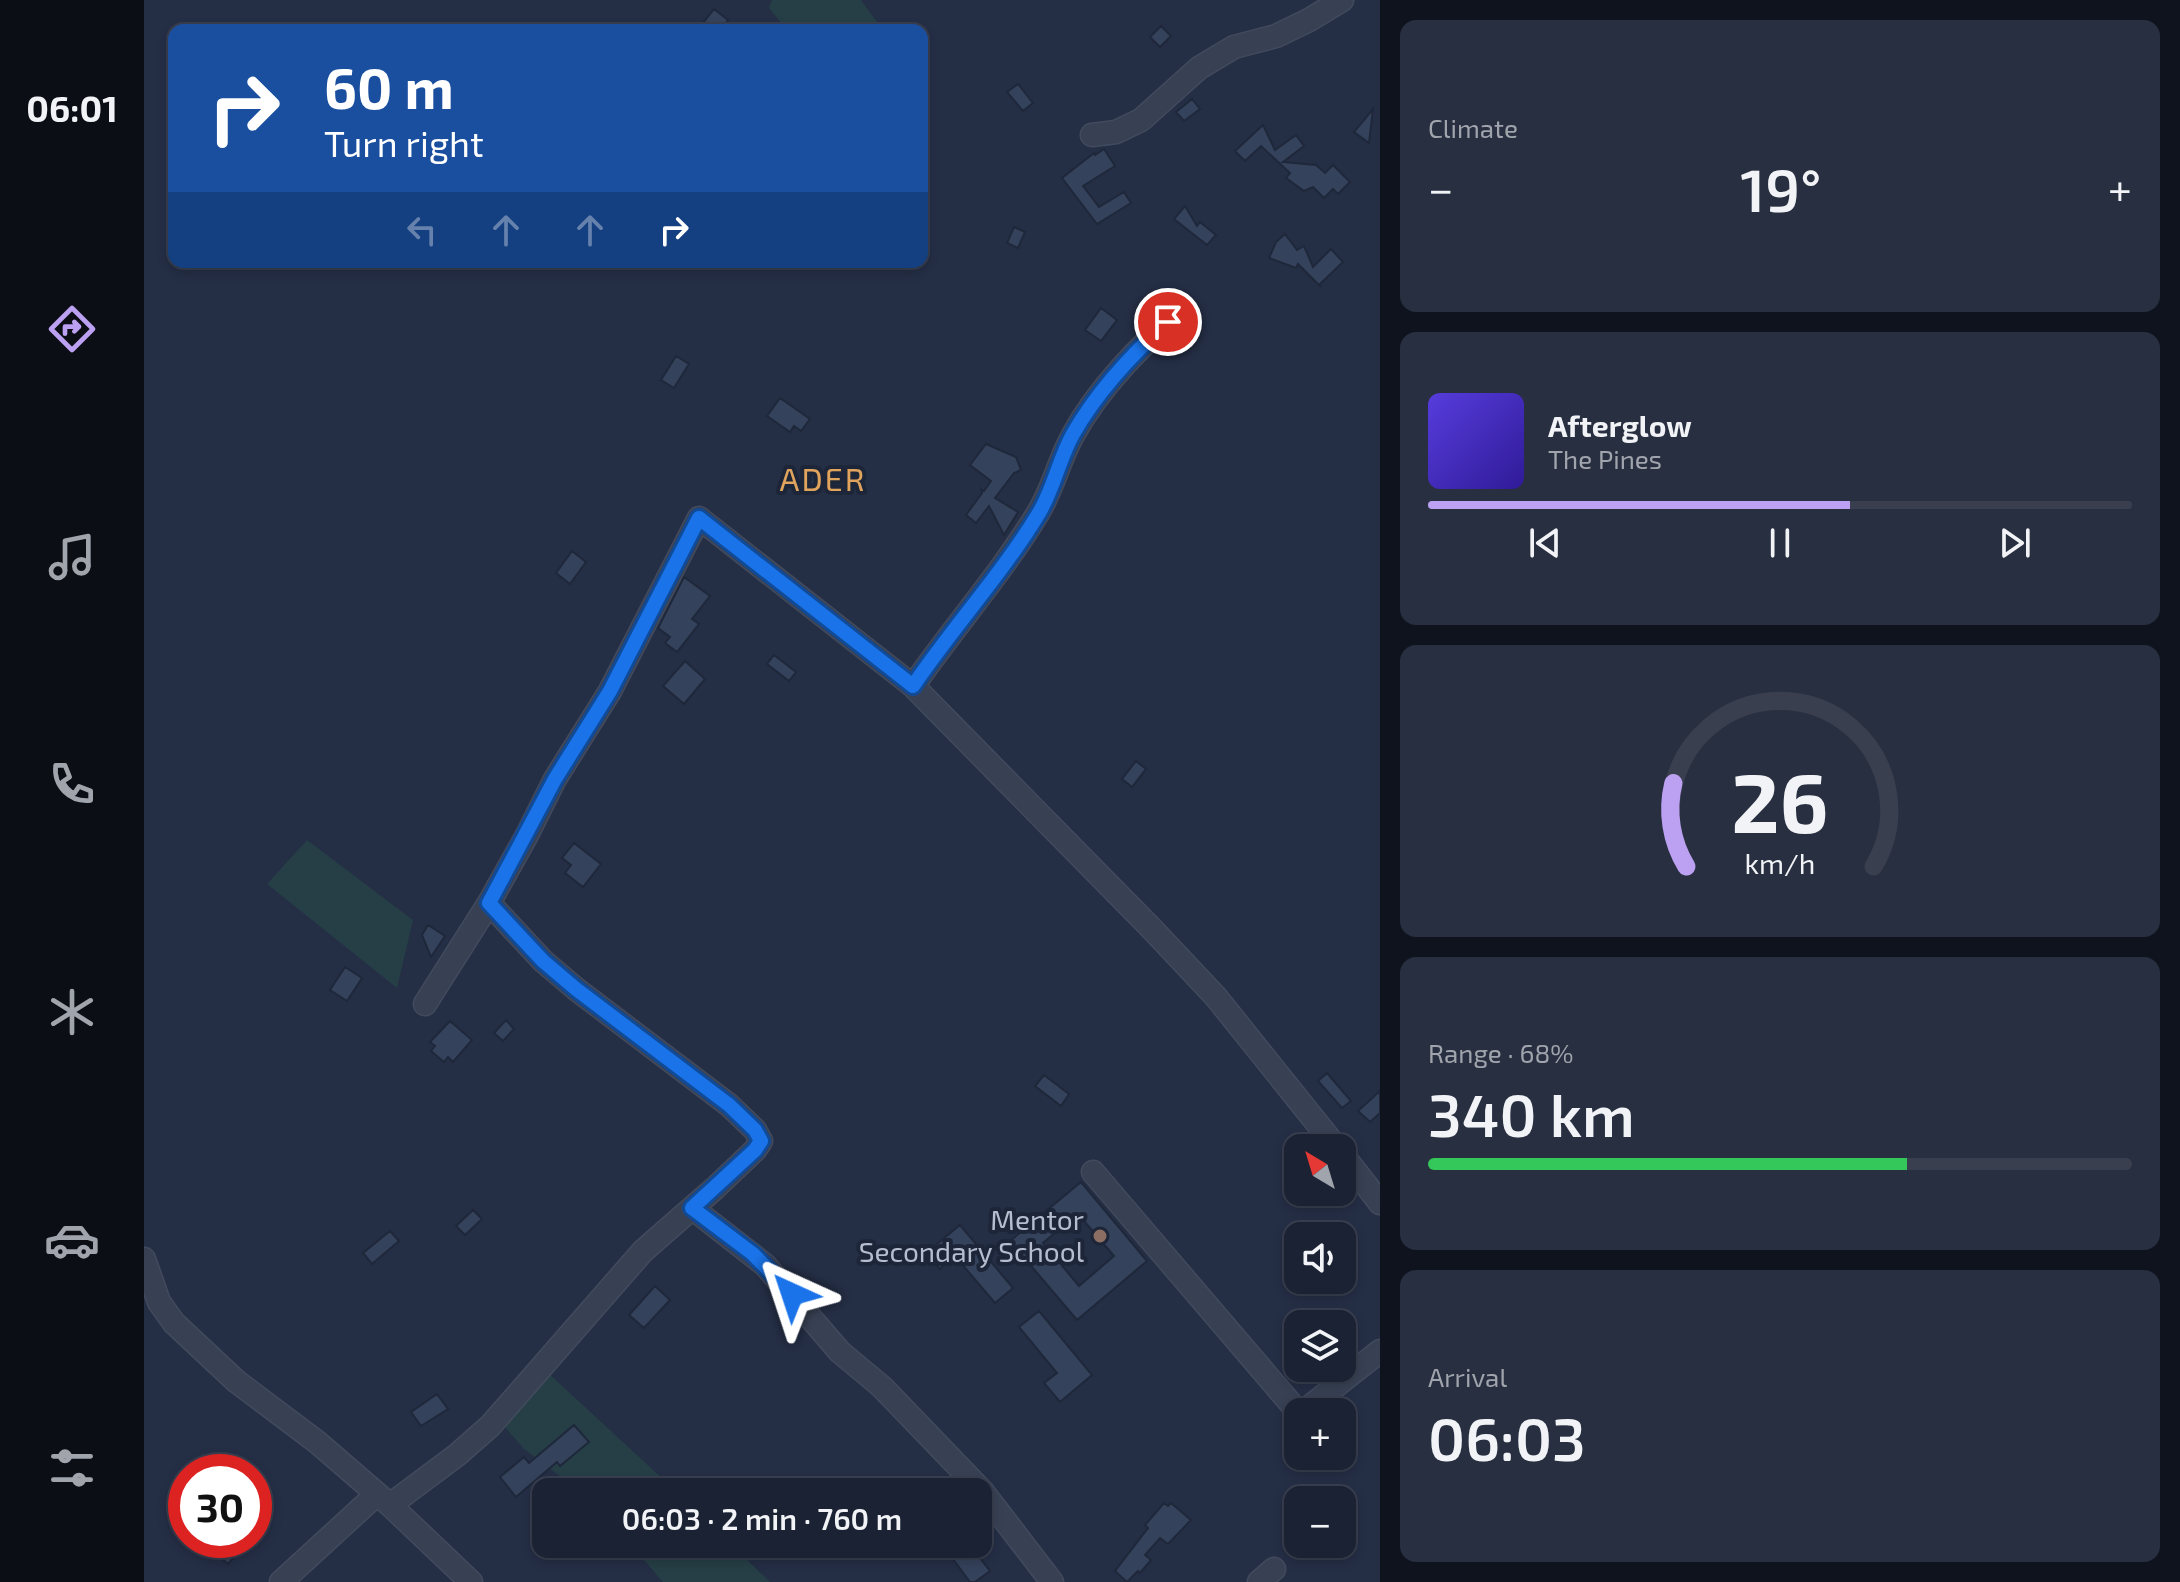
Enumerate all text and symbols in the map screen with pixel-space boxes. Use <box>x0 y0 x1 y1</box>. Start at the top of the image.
text: 60 m <box>324 53 454 120</box>
icon: right <box>192 56 296 160</box>
text: 06:01 <box>26 86 118 129</box>
text: Climate <box>1428 112 1518 143</box>
text: Turn right <box>324 121 484 164</box>
text: 19° <box>1740 152 1821 224</box>
text: − <box>1428 161 1454 214</box>
text: + <box>2108 161 2132 214</box>
icon: left <box>400 208 444 252</box>
icon: ahead <box>484 208 528 252</box>
icon: ahead <box>568 208 612 252</box>
icon: right <box>652 208 696 252</box>
pin <box>1134 288 1202 356</box>
icon: arrive <box>1146 300 1190 344</box>
icon: directions <box>44 301 100 357</box>
text: Afterglow <box>1548 407 1692 443</box>
text: The Pines <box>1548 443 1662 474</box>
district label: ADER <box>780 459 866 497</box>
icon: previous <box>1523 521 1567 565</box>
icon: pause <box>1758 521 1802 565</box>
icon: next <box>1993 521 2037 565</box>
icon: music <box>44 529 100 585</box>
text: 26 <box>1731 750 1829 850</box>
icon: phone <box>44 756 100 812</box>
text: km/h <box>1745 845 1815 880</box>
icon: climate <box>44 984 100 1040</box>
text: Range · 68% <box>1428 1037 1573 1068</box>
text: 340 km <box>1428 1077 1635 1149</box>
north arrow <box>1284 1134 1356 1206</box>
map controls <box>1284 1134 1356 1558</box>
place label: Mentor Secondary School <box>859 1202 1085 1268</box>
icon: car <box>44 1212 100 1268</box>
button: sound <box>1284 1222 1356 1294</box>
marker: Mentor Secondary School <box>1091 1227 1109 1245</box>
position arrow <box>750 1252 834 1336</box>
button: layers <box>1284 1310 1356 1382</box>
text: Arrival <box>1428 1361 1507 1392</box>
button: + <box>1284 1398 1356 1470</box>
text: 06:03 <box>1428 1401 1586 1473</box>
icon: filters <box>44 1440 100 1496</box>
speed limit sign: 30 <box>168 1454 272 1558</box>
button: − <box>1284 1486 1356 1558</box>
text: 06:03 · 2 min · 760 m <box>622 1500 902 1536</box>

